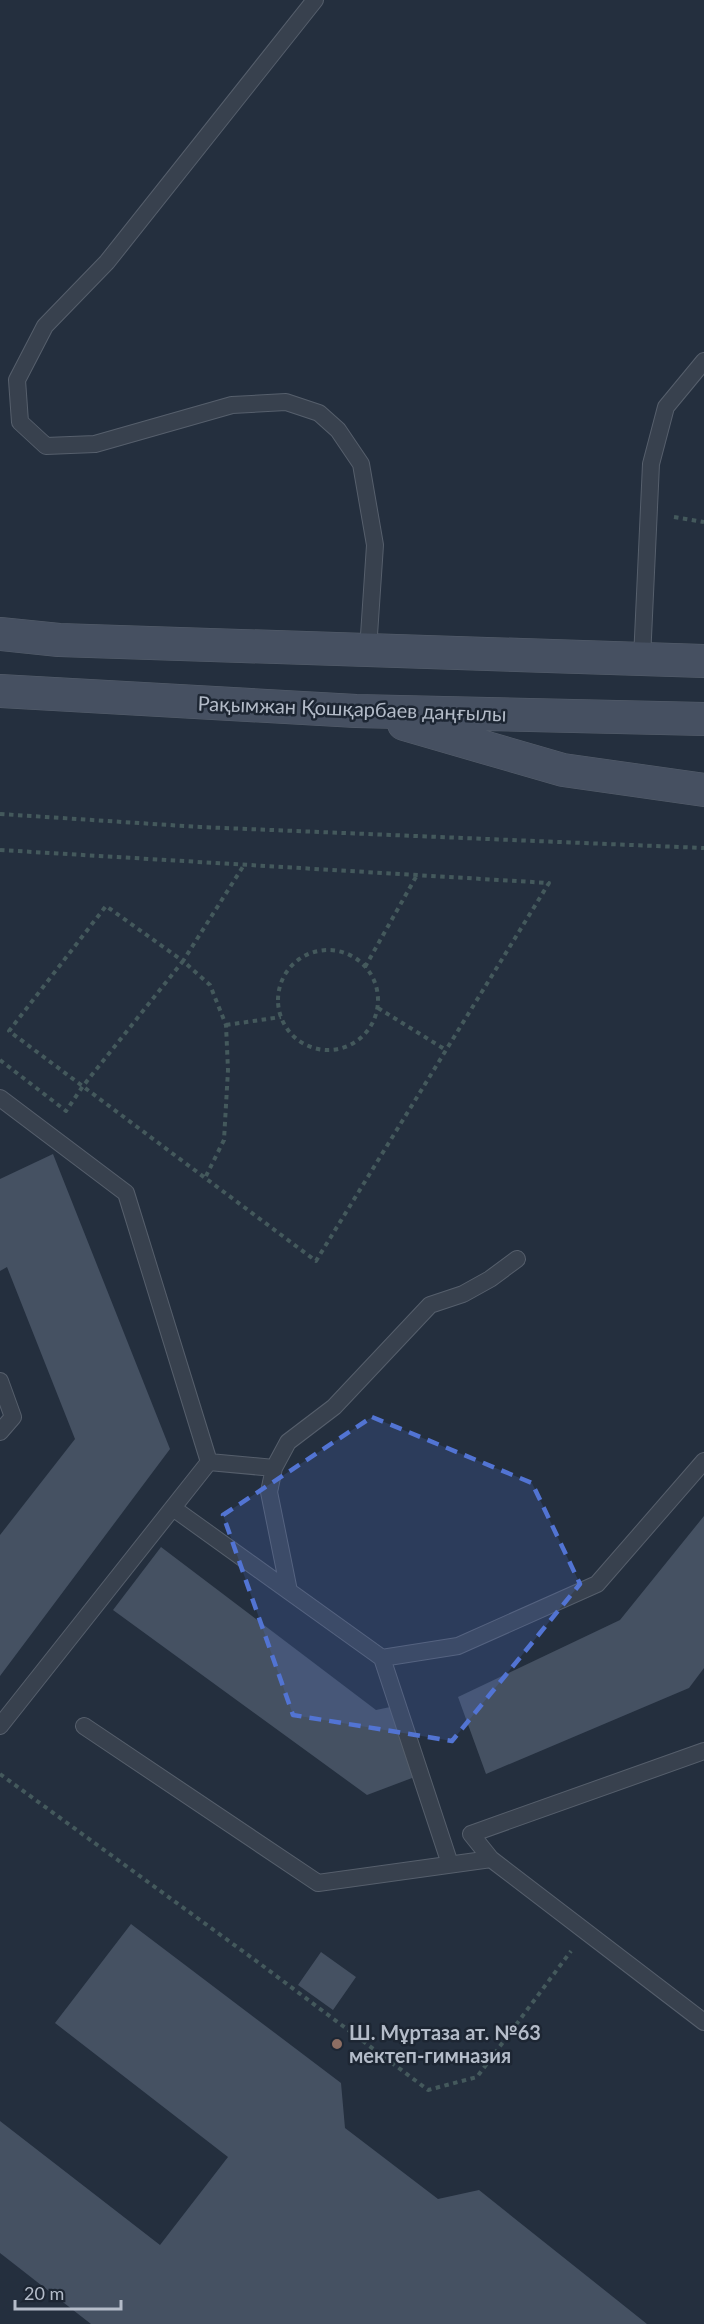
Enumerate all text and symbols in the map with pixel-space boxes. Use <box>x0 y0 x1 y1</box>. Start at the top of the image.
street label: Рақымжан Қошқарбаев даңғылы <box>197 691 507 725</box>
place label: Ш. Мұртаза ат. №63 мектеп-гимназия <box>349 2020 541 2067</box>
marker: Ш. Мұртаза ат. №63 мектеп-гимназия <box>330 2037 344 2051</box>
scale bar <box>15 2273 122 2311</box>
text: 20 m <box>24 2282 64 2304</box>

